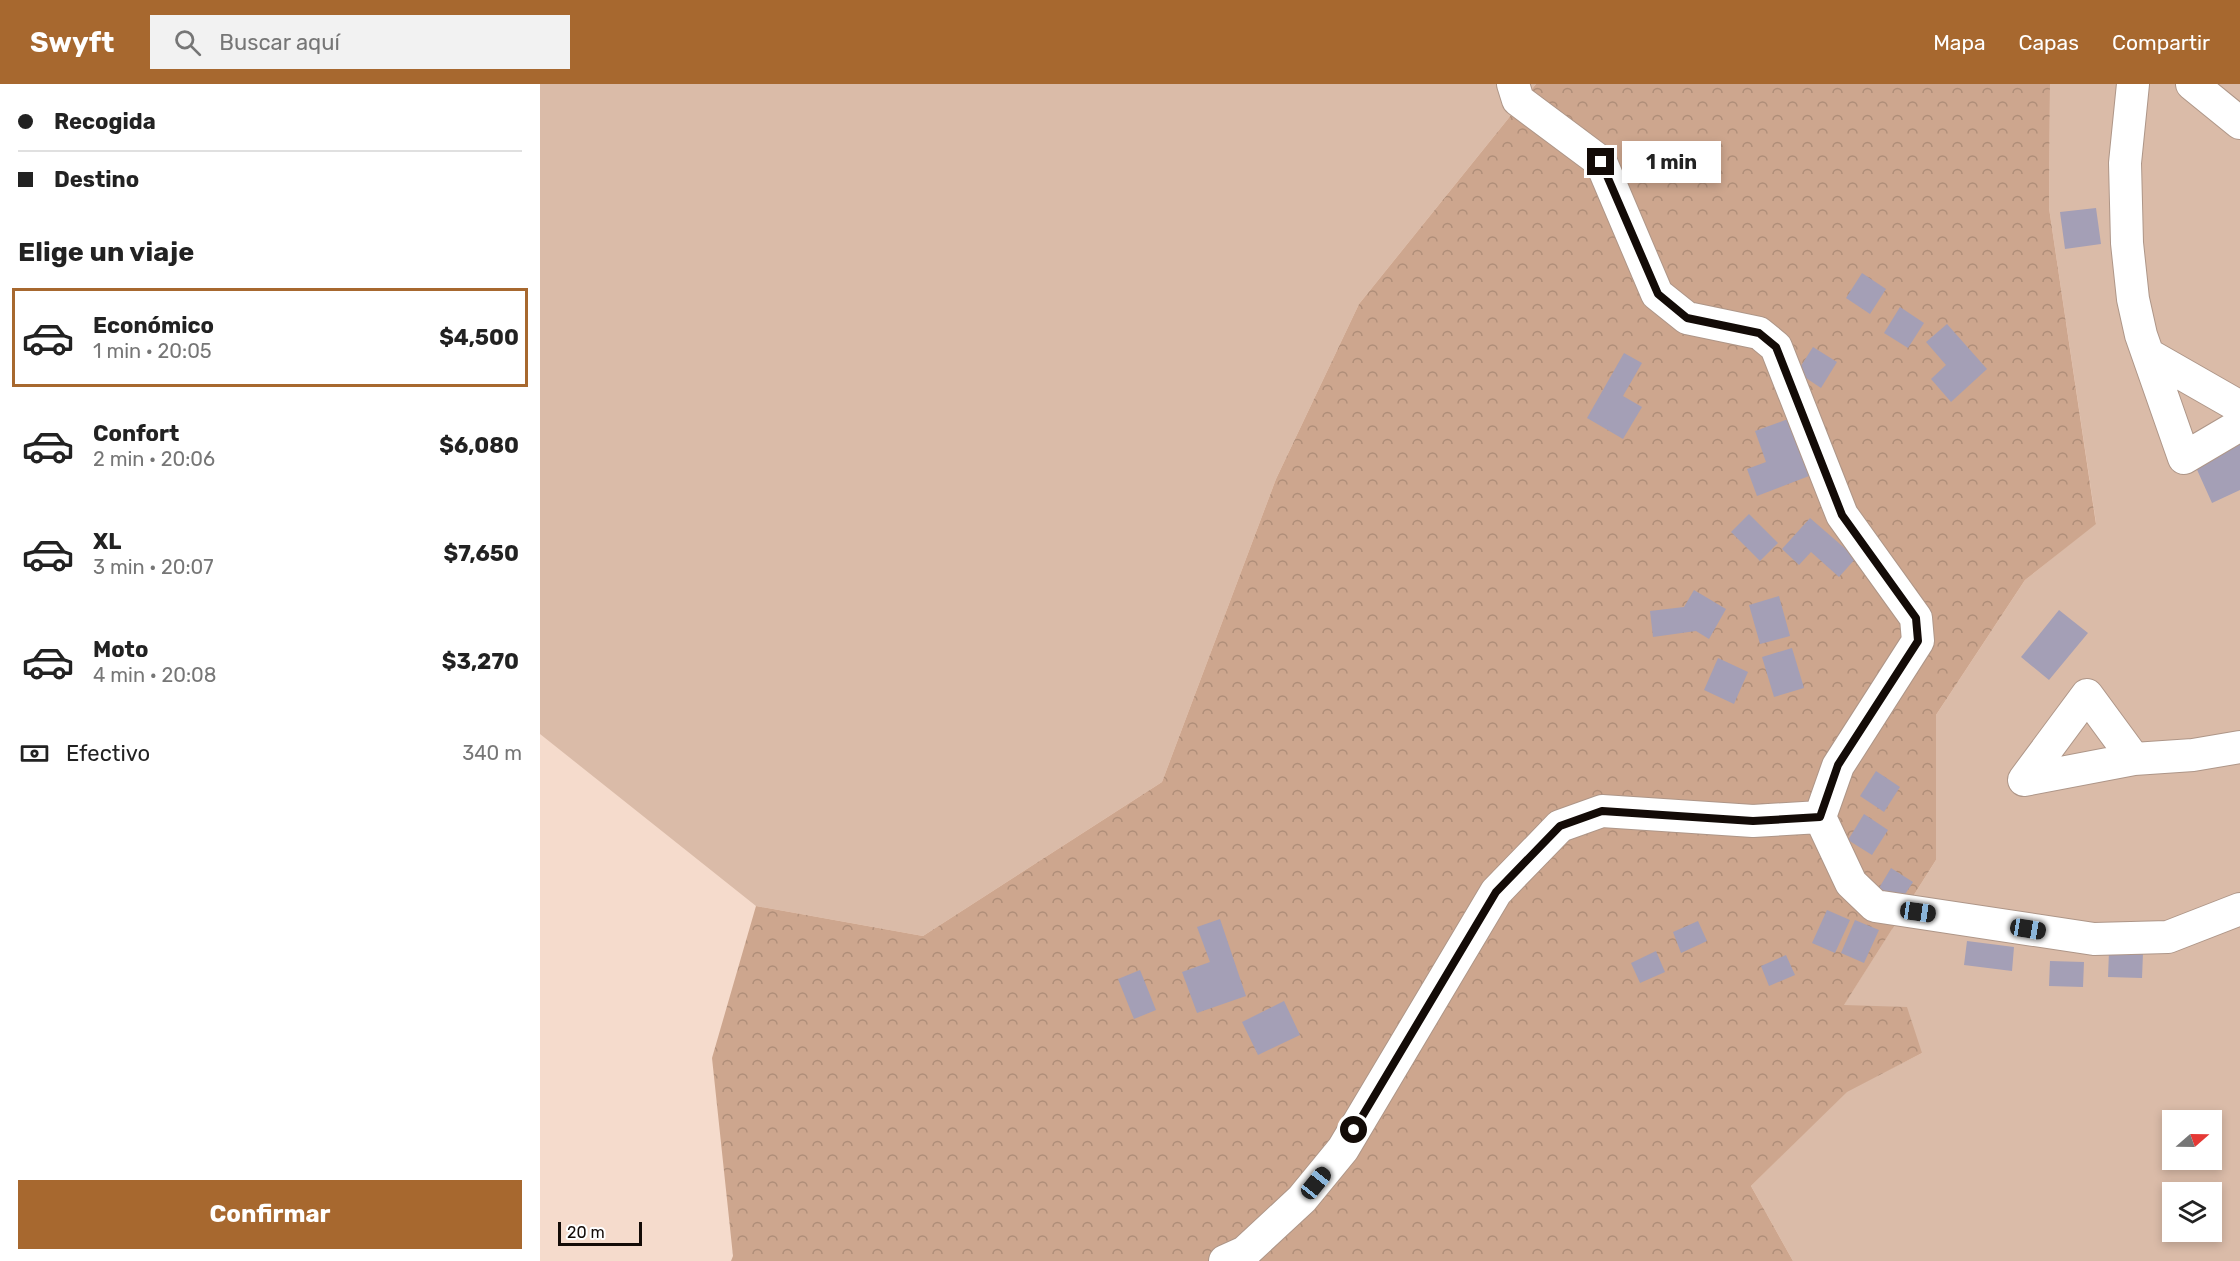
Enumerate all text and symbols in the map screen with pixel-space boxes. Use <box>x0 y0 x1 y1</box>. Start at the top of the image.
search box <box>150 15 570 69</box>
text: Swyft <box>30 26 114 59</box>
icon: search <box>171 26 204 59</box>
text: Buscar aquí <box>219 29 340 56</box>
text: Mapa <box>1933 30 1986 55</box>
text: Capas <box>2019 30 2079 55</box>
text: Compartir <box>2112 30 2210 55</box>
text: Recogida <box>54 108 156 135</box>
callout: 1 min <box>1622 141 1721 183</box>
route end <box>1587 148 1614 175</box>
text: 1 min <box>1646 150 1697 174</box>
text: Destino <box>54 166 139 193</box>
text: Elige un viaje <box>18 236 194 268</box>
icon: car <box>21 311 75 365</box>
text: Económico <box>93 312 214 339</box>
text: $4,500 <box>439 324 519 351</box>
text: 1 min · 20:05 <box>93 339 212 363</box>
icon: car <box>21 419 75 473</box>
text: Confort <box>93 420 179 447</box>
text: $6,080 <box>439 432 519 459</box>
text: 2 min · 20:06 <box>93 447 215 471</box>
icon: car <box>21 527 75 581</box>
text: XL <box>93 528 121 555</box>
text: $7,650 <box>443 540 519 567</box>
text: 3 min · 20:07 <box>93 555 214 579</box>
icon: car <box>21 635 75 689</box>
text: Moto <box>93 636 148 663</box>
text: $3,270 <box>442 648 519 675</box>
text: 4 min · 20:08 <box>93 663 216 687</box>
icon: cash <box>18 737 51 770</box>
text: Efectivo <box>66 740 150 767</box>
text: 340 m <box>462 741 522 765</box>
car <box>1899 901 1937 923</box>
car <box>2009 917 2047 941</box>
north arrow <box>2162 1110 2222 1170</box>
map controls <box>2162 1110 2222 1242</box>
route start <box>1340 1116 1367 1143</box>
car <box>1298 1163 1334 1203</box>
button: Confirmar <box>18 1180 522 1249</box>
button: layers <box>2162 1182 2222 1242</box>
scale bar <box>558 1219 642 1246</box>
text: 20 m <box>567 1223 605 1242</box>

